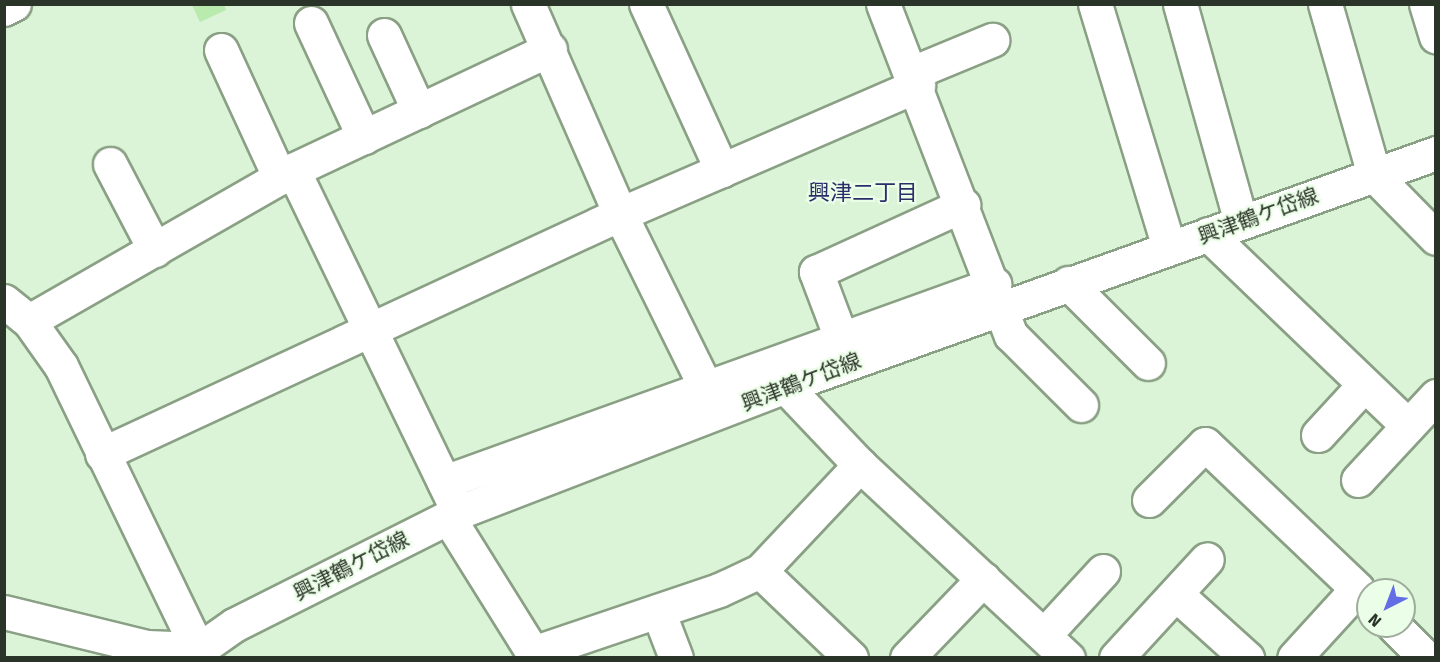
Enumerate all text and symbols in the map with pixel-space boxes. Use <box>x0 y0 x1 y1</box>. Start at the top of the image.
district label: 興津二丁目 <box>808 180 918 206</box>
street label: 興津鶴ケ岱線 <box>1194 183 1322 249</box>
street label: 興津鶴ケ岱線 <box>738 348 864 416</box>
street label: 興津鶴ケ岱線 <box>289 526 413 606</box>
north arrow <box>1356 578 1416 638</box>
text: N <box>1365 610 1385 631</box>

